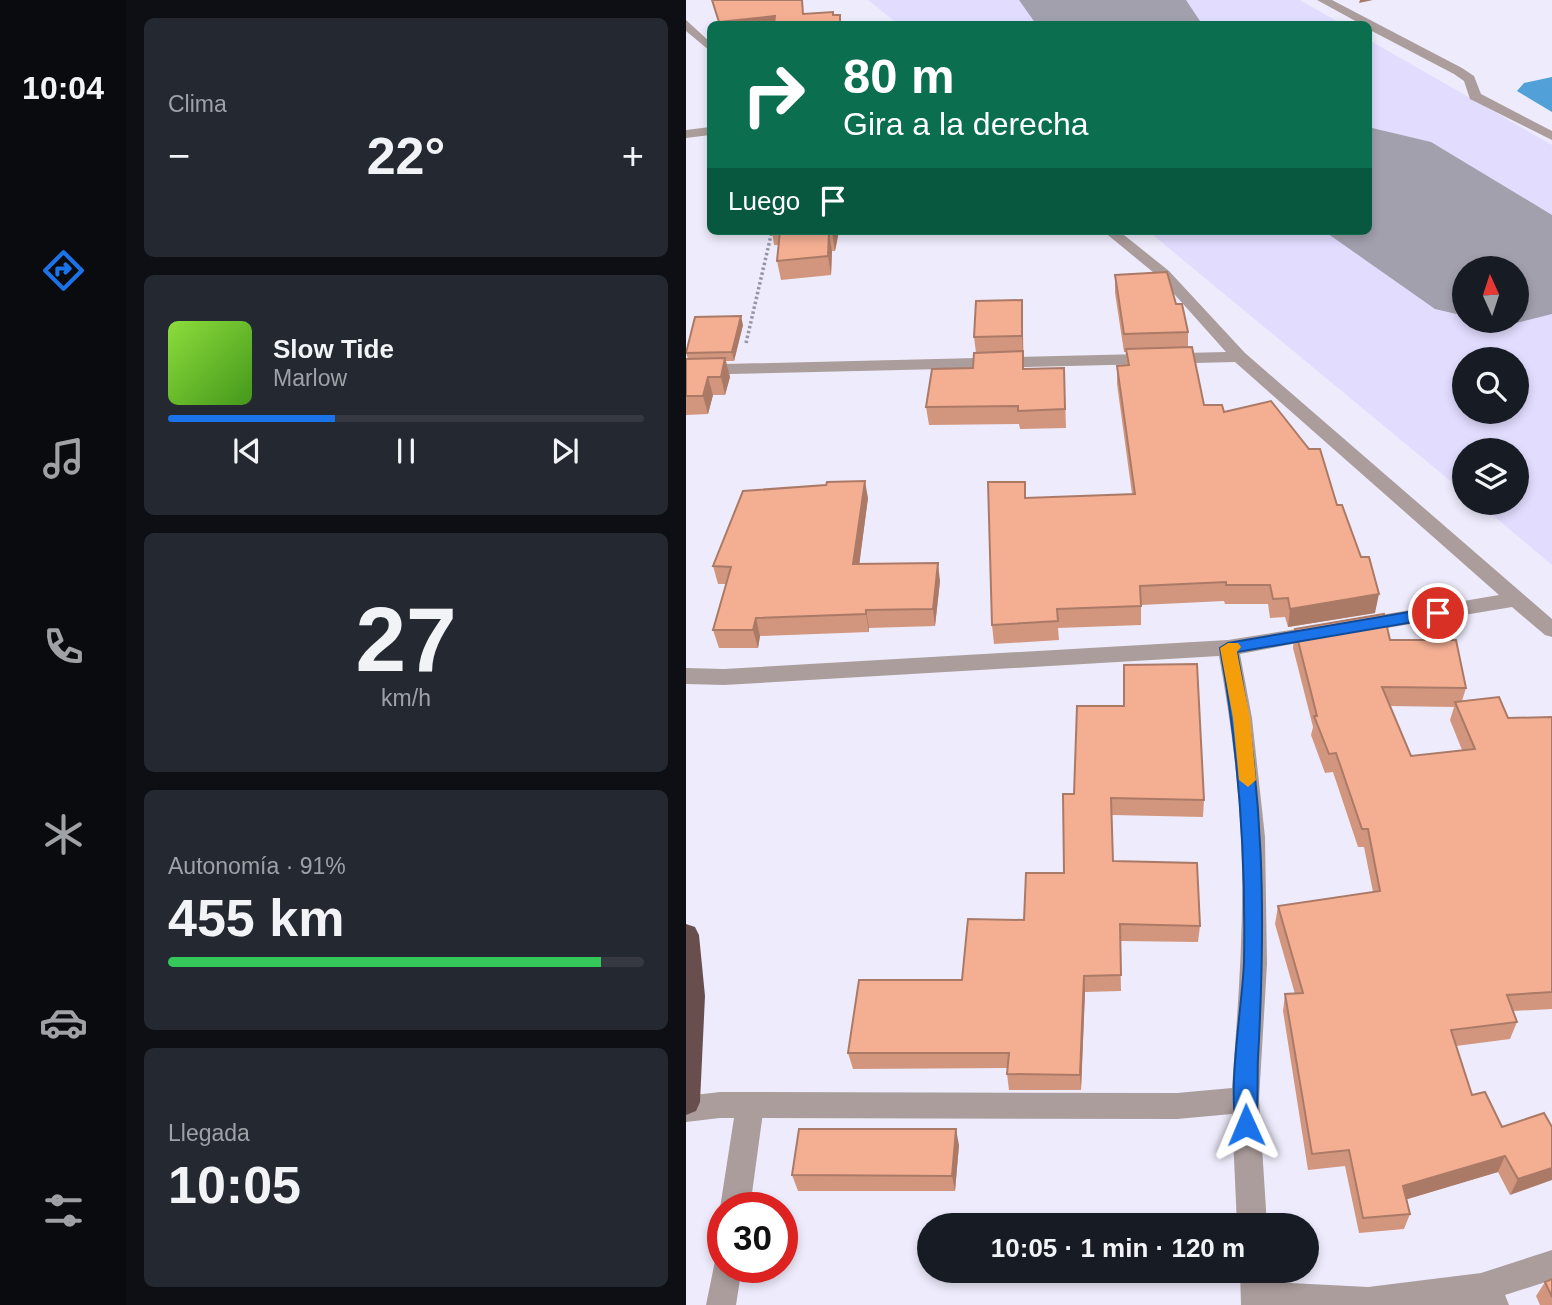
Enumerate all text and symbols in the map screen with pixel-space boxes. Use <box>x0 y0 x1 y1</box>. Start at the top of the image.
icon: right <box>728 49 819 140</box>
text: 80 m <box>843 49 955 103</box>
text: 10:04 <box>22 70 104 106</box>
text: Clima <box>168 91 227 117</box>
text: Gira a la derecha <box>843 106 1088 142</box>
text: 22° <box>367 127 445 185</box>
text: − <box>168 135 190 177</box>
text: + <box>622 135 644 177</box>
icon: arrive <box>814 182 852 220</box>
text: Luego <box>728 186 800 216</box>
icon: directions <box>39 246 88 295</box>
north arrow <box>1452 256 1530 332</box>
map controls <box>1452 256 1529 515</box>
text: Slow Tide <box>273 334 394 364</box>
button: search <box>1452 347 1529 424</box>
text: Marlow <box>273 365 347 391</box>
icon: previous <box>228 432 266 470</box>
icon: pause <box>387 432 425 470</box>
icon: next <box>546 432 584 470</box>
icon: music <box>39 434 88 483</box>
button: layers <box>1452 438 1529 515</box>
pin <box>1408 583 1468 643</box>
text: 27 <box>355 589 457 690</box>
icon: arrive <box>1419 594 1457 632</box>
icon: phone <box>39 622 88 671</box>
text: km/h <box>381 685 431 711</box>
icon: climate <box>39 810 88 859</box>
text: Autonomía · 91% <box>168 853 346 879</box>
text: 455 km <box>168 889 344 947</box>
icon: car <box>39 998 88 1047</box>
position arrow <box>1209 1088 1283 1162</box>
text: Llegada <box>168 1120 250 1146</box>
text: 10:05 <box>168 1156 301 1214</box>
icon: filters <box>39 1186 88 1235</box>
speed limit sign: 30 <box>707 1192 798 1283</box>
text: 10:05 · 1 min · 120 m <box>991 1233 1245 1263</box>

